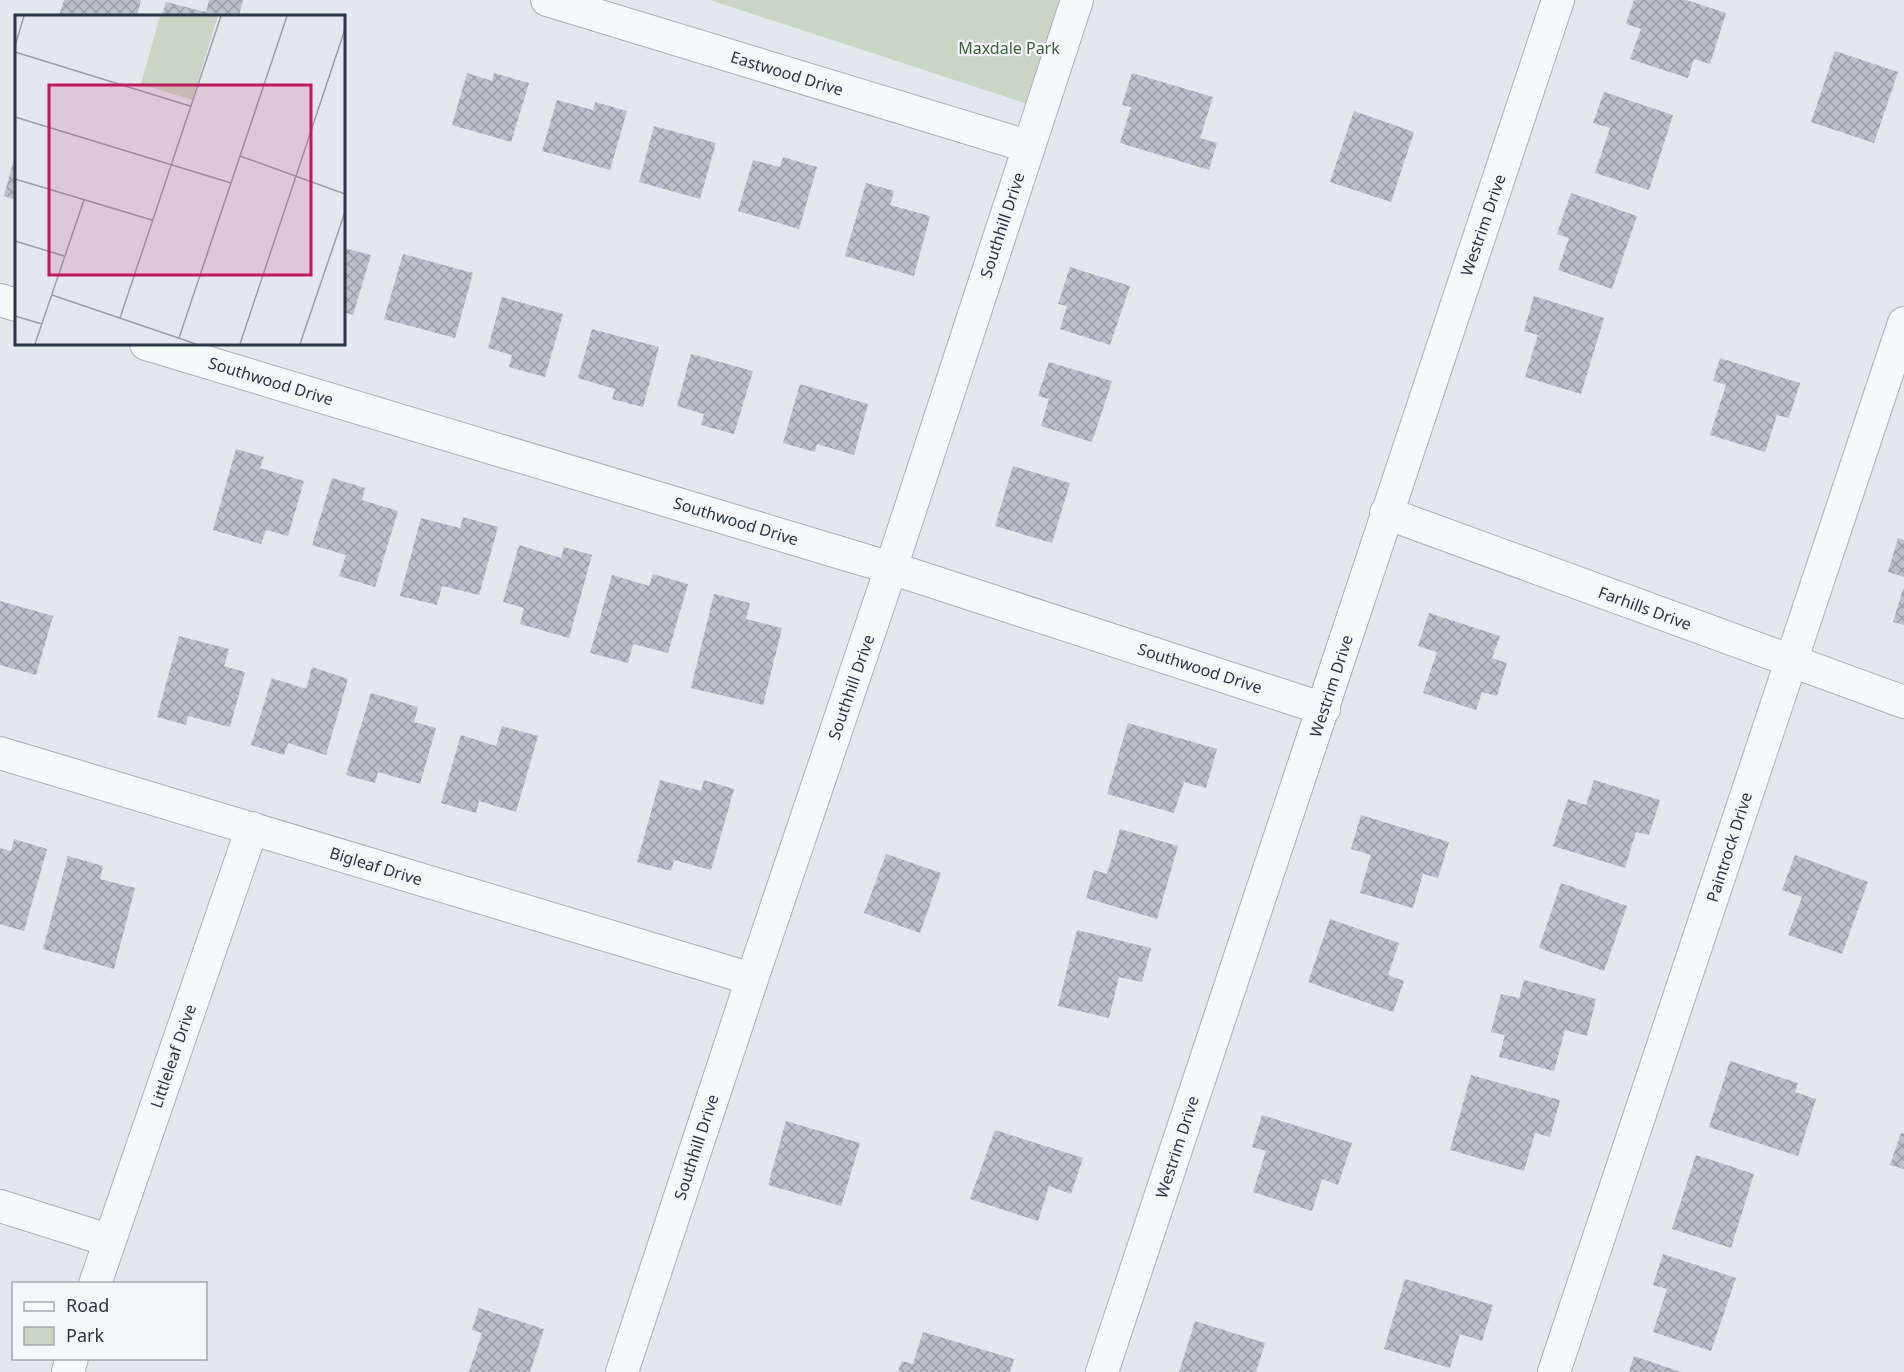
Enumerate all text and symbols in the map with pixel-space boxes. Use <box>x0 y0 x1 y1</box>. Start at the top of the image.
inset map <box>15 15 345 345</box>
park label: Maxdale Park <box>958 37 1060 59</box>
street label: Eastwood Drive <box>728 45 846 101</box>
street label: Southhill Drive <box>975 169 1029 281</box>
street label: Westrim Drive <box>1455 171 1511 279</box>
street label: Southwood Drive <box>206 352 336 410</box>
street label: Southwood Drive <box>671 492 801 550</box>
street label: Farhills Drive <box>1595 581 1695 635</box>
street label: Southhill Drive <box>823 631 879 743</box>
street label: Westrim Drive <box>1304 632 1358 740</box>
street label: Southwood Drive <box>1135 638 1265 698</box>
street label: Paintrock Drive <box>1701 789 1757 905</box>
street label: Bigleaf Drive <box>327 841 425 891</box>
street label: Littleleaf Drive <box>145 1001 201 1111</box>
street label: Southhill Drive <box>669 1091 723 1203</box>
street label: Westrim Drive <box>1150 1093 1204 1201</box>
legend <box>12 1282 207 1360</box>
text: Road <box>66 1293 109 1317</box>
text: Park <box>66 1323 104 1347</box>

